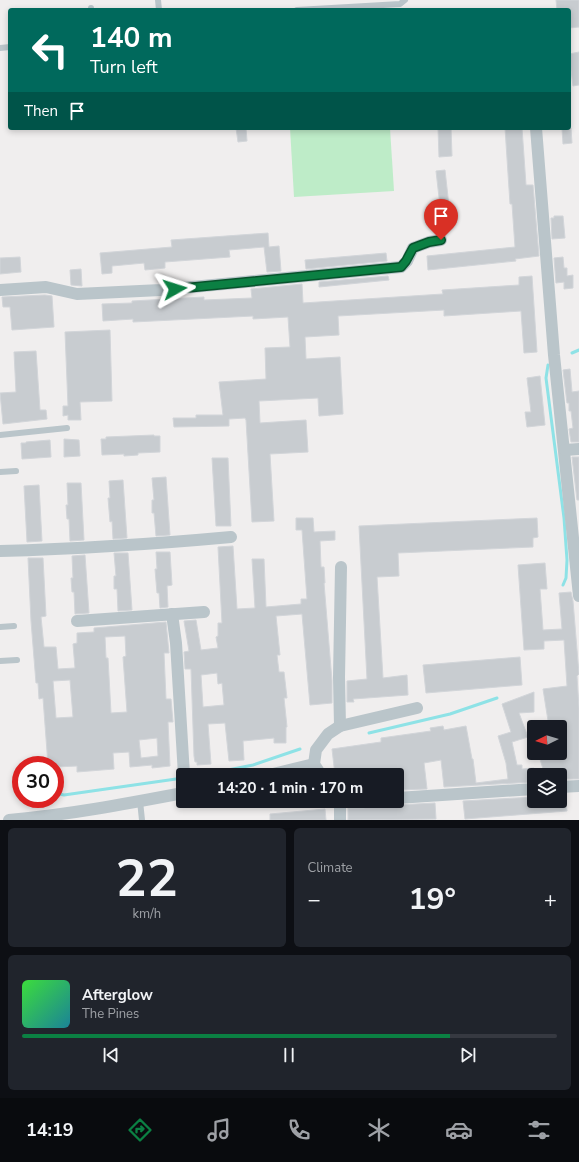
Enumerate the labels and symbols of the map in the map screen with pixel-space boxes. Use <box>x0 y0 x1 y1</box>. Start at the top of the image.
pin <box>424 199 458 240</box>
position arrow <box>154 268 196 310</box>
north arrow <box>527 720 567 760</box>
speed limit sign: 30 <box>12 756 64 808</box>

